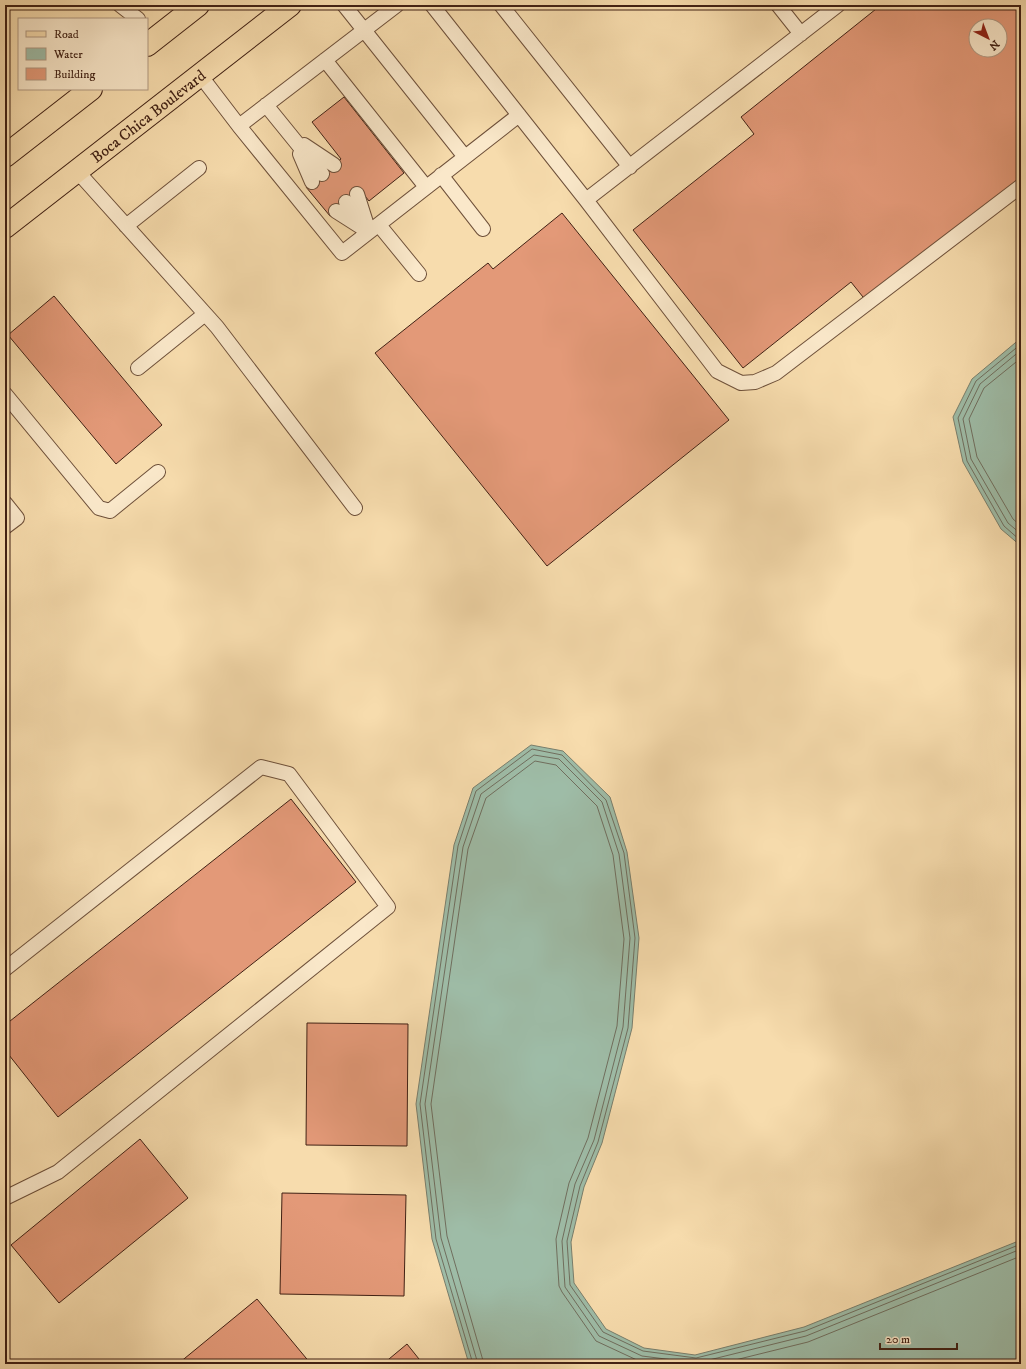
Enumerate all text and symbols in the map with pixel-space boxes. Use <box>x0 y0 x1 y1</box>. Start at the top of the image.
legend <box>18 18 148 90</box>
north arrow <box>968 18 1008 58</box>
text: Road <box>54 27 79 42</box>
text: N <box>986 36 1002 53</box>
text: Water <box>53 47 83 62</box>
street label: Boca Chica Boulevard <box>87 66 210 167</box>
text: Building <box>54 67 95 82</box>
scale bar <box>880 1325 957 1351</box>
text: 20 m <box>886 1332 910 1347</box>

